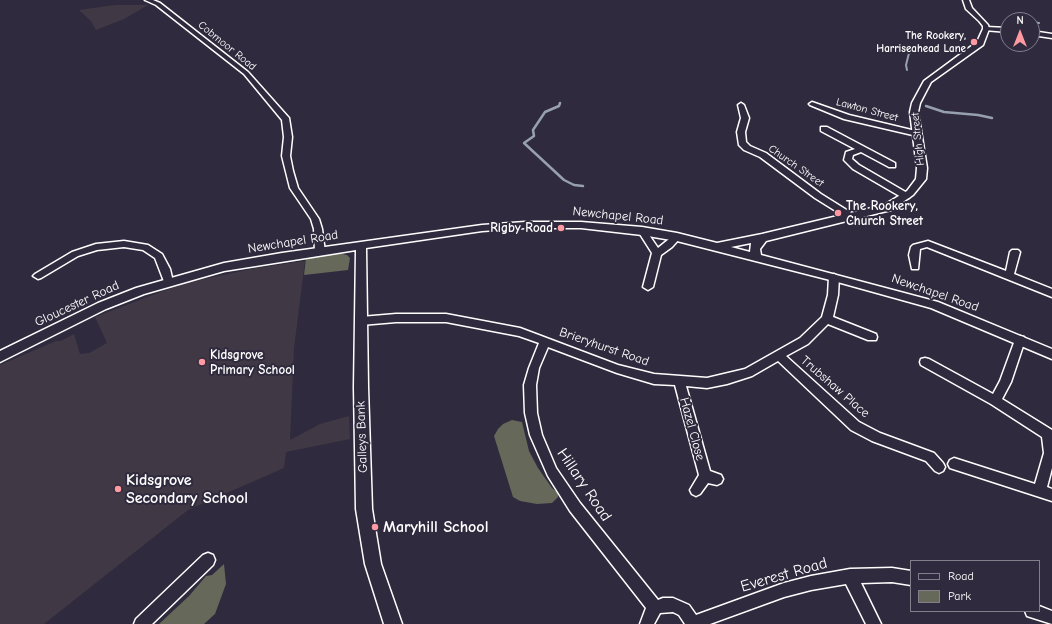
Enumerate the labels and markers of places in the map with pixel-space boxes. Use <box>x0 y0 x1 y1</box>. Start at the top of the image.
place label: The Rookery, Harriseahead Lane <box>876 29 966 55</box>
marker: The Rookery, Harriseahead Lane <box>969 37 979 47</box>
place label: The Rookery, Church Street <box>846 198 923 229</box>
marker: The Rookery, Church Street <box>833 208 843 218</box>
place label: Rigby Road <box>490 220 553 236</box>
marker: Rigby Road <box>556 223 566 233</box>
place label: Kidsgrove Primary School <box>210 347 295 378</box>
marker: Kidsgrove Primary School <box>197 357 207 367</box>
place label: Kidsgrove Secondary School <box>126 470 248 508</box>
marker: Kidsgrove Secondary School <box>113 484 123 494</box>
place label: Maryhill School <box>383 517 488 537</box>
marker: Maryhill School <box>370 522 380 532</box>

